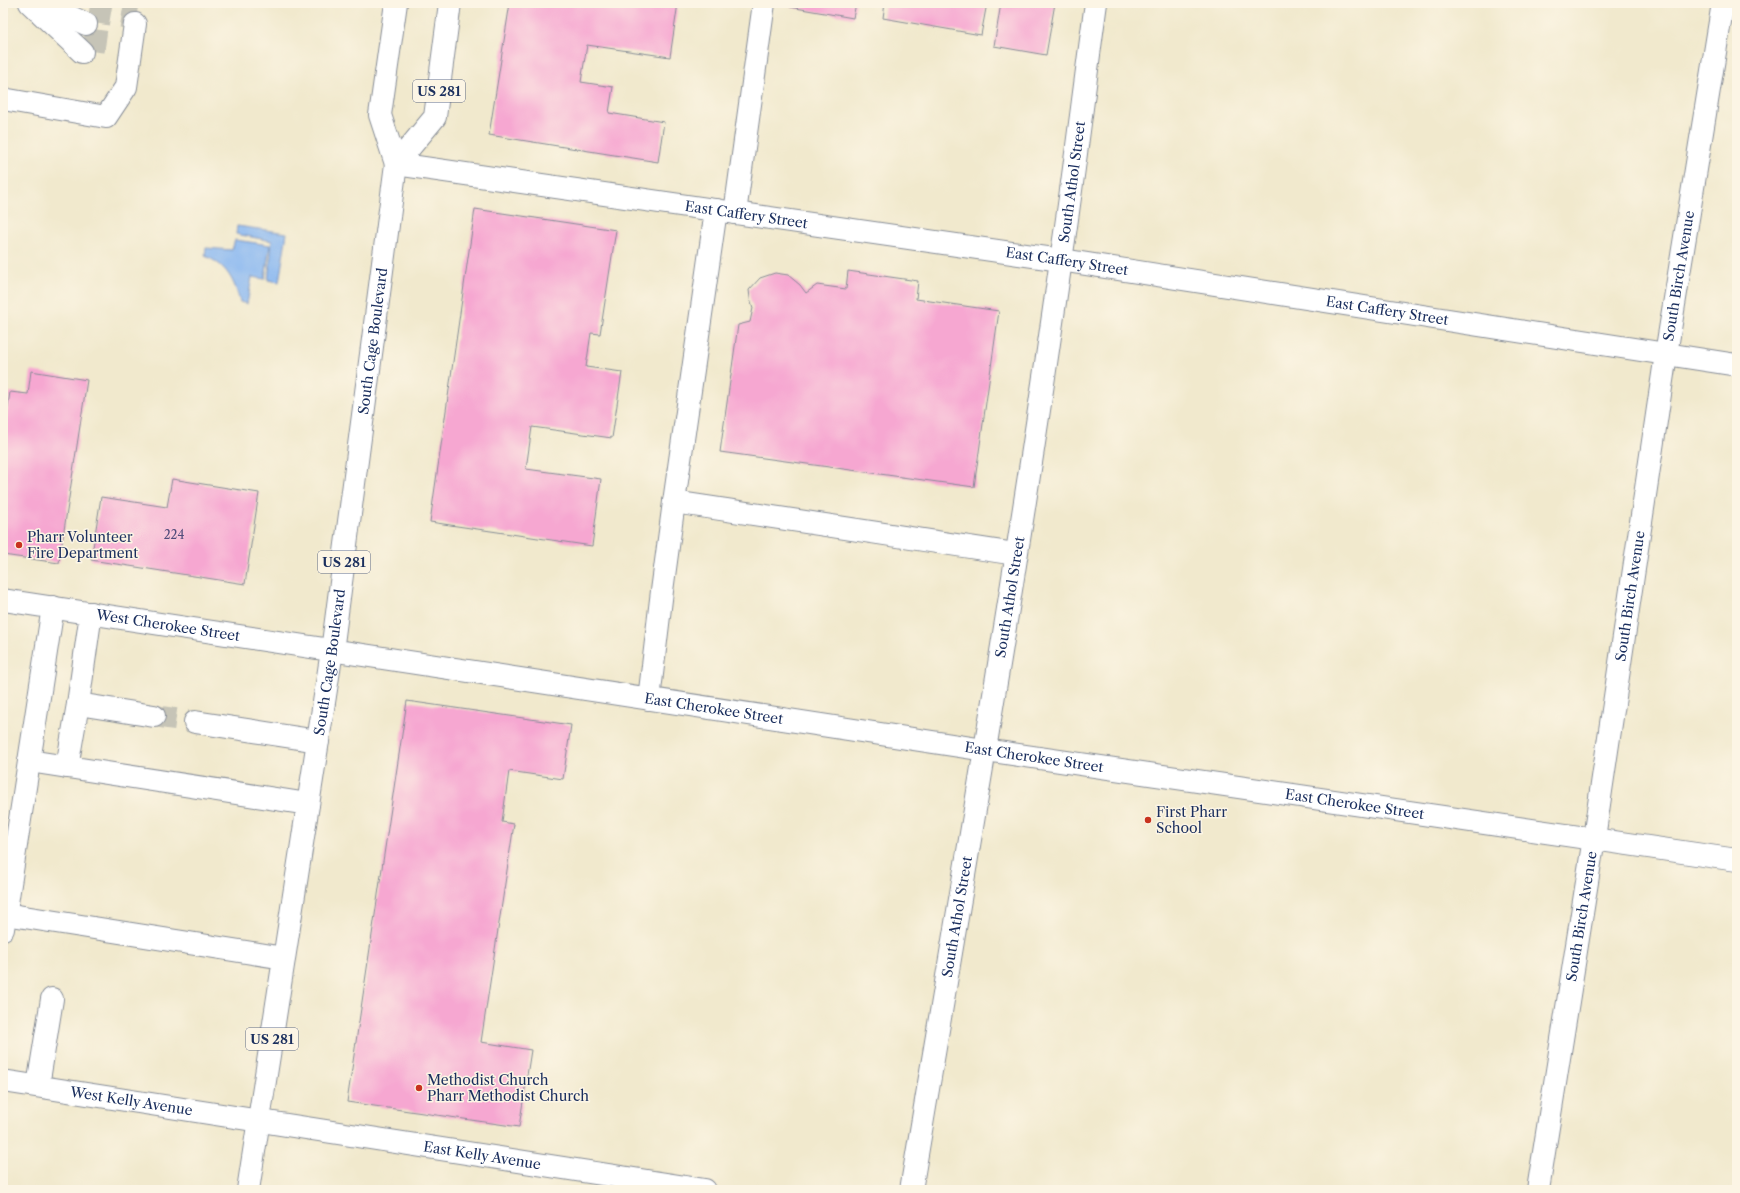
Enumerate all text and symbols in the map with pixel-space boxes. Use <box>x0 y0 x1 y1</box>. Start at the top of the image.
road number: US 281 <box>413 80 465 102</box>
street label: South Athol Street <box>1055 120 1089 244</box>
street label: East Caffery Street <box>684 197 809 232</box>
street label: South Birch Avenue <box>1659 209 1698 342</box>
street label: East Caffery Street <box>1004 243 1130 279</box>
street label: South Cage Boulevard <box>354 266 391 416</box>
street label: East Caffery Street <box>1325 292 1450 329</box>
house number: 224 <box>164 527 184 542</box>
place label: Pharr Volunteer Fire Department <box>27 528 138 562</box>
street label: South Birch Avenue <box>1611 529 1649 663</box>
street label: South Athol Street <box>991 535 1028 659</box>
marker: Pharr Volunteer Fire Department <box>14 540 24 550</box>
road number: US 281 <box>318 551 370 573</box>
street label: South Cage Boulevard <box>310 588 349 737</box>
street label: West Cherokee Street <box>94 605 241 645</box>
street label: East Cherokee Street <box>643 689 784 728</box>
street label: East Cherokee Street <box>963 738 1105 776</box>
street label: East Cherokee Street <box>1284 785 1425 823</box>
place label: First Pharr School <box>1156 803 1227 837</box>
marker: First Pharr School <box>1143 815 1153 825</box>
street label: South Birch Avenue <box>1562 850 1601 983</box>
street label: South Athol Street <box>938 855 976 979</box>
road number: US 281 <box>246 1028 298 1050</box>
place label: Methodist Church Pharr Methodist Church <box>427 1071 589 1105</box>
street label: West Kelly Avenue <box>68 1082 194 1119</box>
marker: Methodist Church Pharr Methodist Church <box>414 1083 424 1093</box>
street label: East Kelly Avenue <box>422 1137 542 1173</box>

